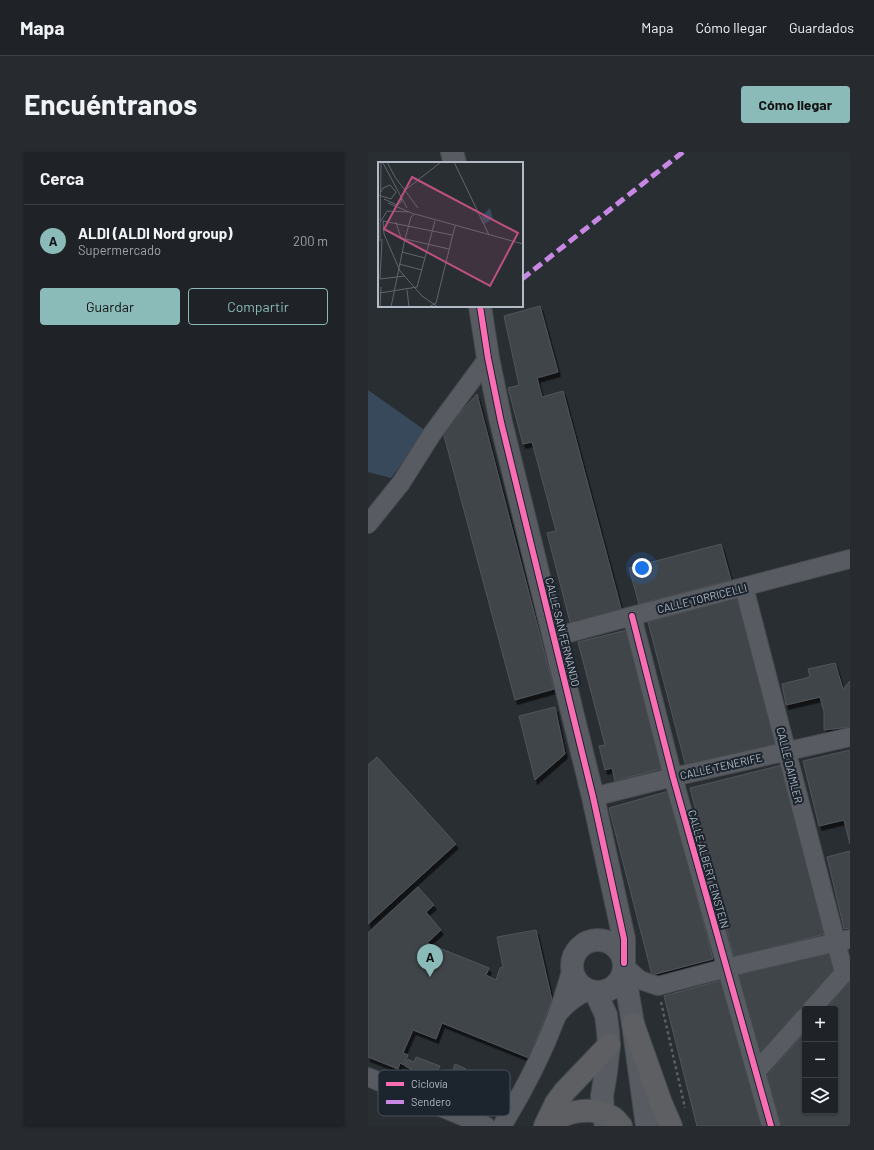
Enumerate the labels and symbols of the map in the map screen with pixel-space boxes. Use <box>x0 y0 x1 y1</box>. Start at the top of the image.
inset map <box>378 162 523 307</box>
your location <box>632 558 652 578</box>
street label: CALLE SAN FERNANDO <box>543 576 583 688</box>
street label: CALLE TORRICELLI <box>656 581 748 615</box>
street label: CALLE DAIMLER <box>774 725 806 805</box>
street label: CALLE TENERIFE <box>679 750 764 782</box>
street label: CALLE ALBERT EINSTEIN <box>686 808 732 930</box>
pin: A <box>417 944 443 977</box>
legend <box>378 1070 510 1116</box>
text: Ciclovía <box>411 1077 448 1090</box>
text: Sendero <box>411 1095 451 1108</box>

